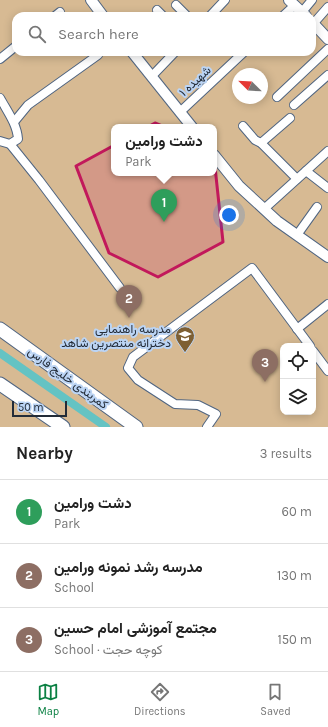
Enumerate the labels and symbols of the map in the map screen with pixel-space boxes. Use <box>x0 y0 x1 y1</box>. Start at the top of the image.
street label: شهیده ۱ <box>176 63 214 100</box>
north arrow <box>232 68 268 104</box>
pin: 1 <box>151 189 177 222</box>
your location <box>219 205 239 225</box>
pin: 2 <box>116 285 142 318</box>
place label: مدرسه راهنمایی دخترانه منتصرین شاهد <box>61 322 171 351</box>
school or university icon: مدرسه راهنمایی دخترانه منتصرین شاهد <box>174 325 196 353</box>
street label: کمربندی خلیج فارس <box>24 344 111 413</box>
pin: 3 <box>252 349 278 382</box>
scale bar <box>12 399 67 418</box>

